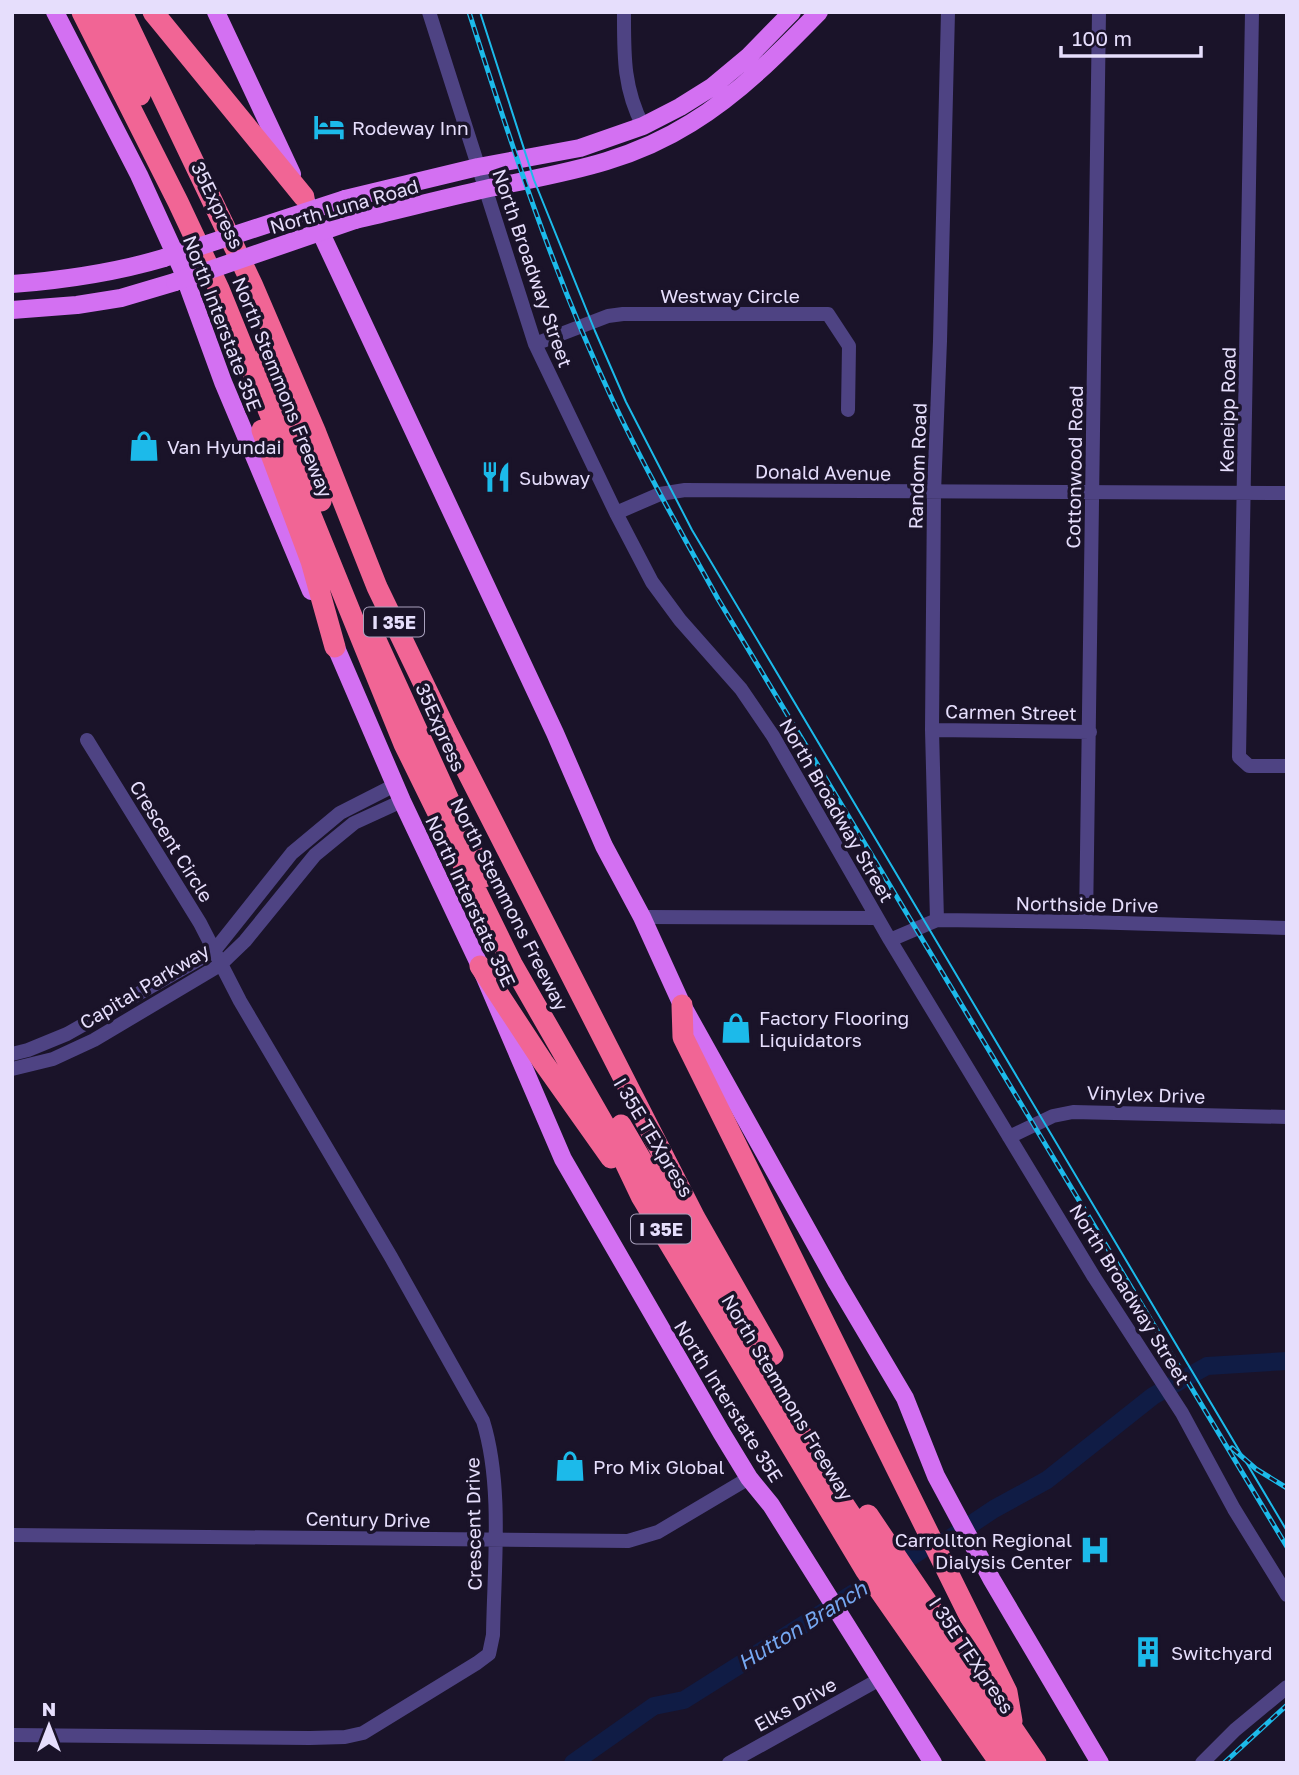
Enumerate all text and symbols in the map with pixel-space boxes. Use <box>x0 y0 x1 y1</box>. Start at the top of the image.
scale bar <box>1061 14 1201 58</box>
text: 100 m <box>1072 25 1132 51</box>
hotel icon: Rodeway Inn <box>312 110 346 144</box>
place label: Rodeway Inn <box>352 116 469 139</box>
street label: 35Express <box>187 158 249 252</box>
street label: North Broadway Street <box>488 166 578 370</box>
street label: North Luna Road <box>267 174 421 238</box>
street label: North Interstate 35E <box>179 232 267 414</box>
street label: North Stemmons Freeway <box>228 273 338 501</box>
street label: Westway Circle <box>660 284 800 307</box>
street label: Keneipp Road <box>1214 347 1240 473</box>
street label: Cottonwood Road <box>1061 385 1087 549</box>
street label: Random Road <box>903 402 931 530</box>
shop icon: Van Hyundai <box>127 429 161 463</box>
place label: Van Hyundai <box>167 435 282 458</box>
street label: Donald Avenue <box>755 459 891 485</box>
restaurant icon: Subway <box>479 460 513 494</box>
place label: Subway <box>519 466 591 489</box>
road number: I 35E <box>364 608 424 636</box>
street label: 35Express <box>411 679 471 775</box>
street label: Carmen Street <box>945 699 1077 725</box>
street label: North Broadway Street <box>775 714 899 906</box>
street label: Crescent Circle <box>125 776 219 906</box>
street label: North Stemmons Freeway <box>446 794 574 1015</box>
street label: North Interstate 35E <box>421 812 521 990</box>
street label: Northside Drive <box>1015 891 1159 917</box>
street label: Capital Parkway <box>75 938 213 1034</box>
place label: Factory Flooring Liquidators <box>759 1006 909 1051</box>
shop icon: Factory Flooring Liquidators <box>719 1011 753 1045</box>
street label: I 35E TEXpress <box>609 1073 699 1201</box>
street label: Vinylex Drive <box>1086 1080 1206 1108</box>
street label: North Broadway Street <box>1065 1200 1195 1388</box>
road number: I 35E <box>631 1214 691 1244</box>
street label: North Stemmons Freeway <box>717 1290 859 1504</box>
street label: North Interstate 35E <box>670 1316 788 1486</box>
shop icon: Pro Mix Global <box>553 1449 587 1483</box>
place label: Pro Mix Global <box>593 1455 725 1478</box>
street label: Crescent Drive <box>460 1457 486 1591</box>
street label: Century Drive <box>305 1506 431 1532</box>
place label: Carrollton Regional Dialysis Center <box>895 1528 1073 1573</box>
hospital icon: Carrollton Regional Dialysis Center <box>1078 1533 1112 1567</box>
water label: Hutton Branch <box>733 1574 872 1675</box>
street label: I 35E TEXpress <box>925 1593 1019 1717</box>
building icon: Switchyard <box>1131 1635 1165 1669</box>
place label: Switchyard <box>1171 1641 1272 1664</box>
street label: Elks Drive <box>750 1672 840 1736</box>
north arrow <box>14 1691 84 1761</box>
text: N <box>42 1697 56 1720</box>

